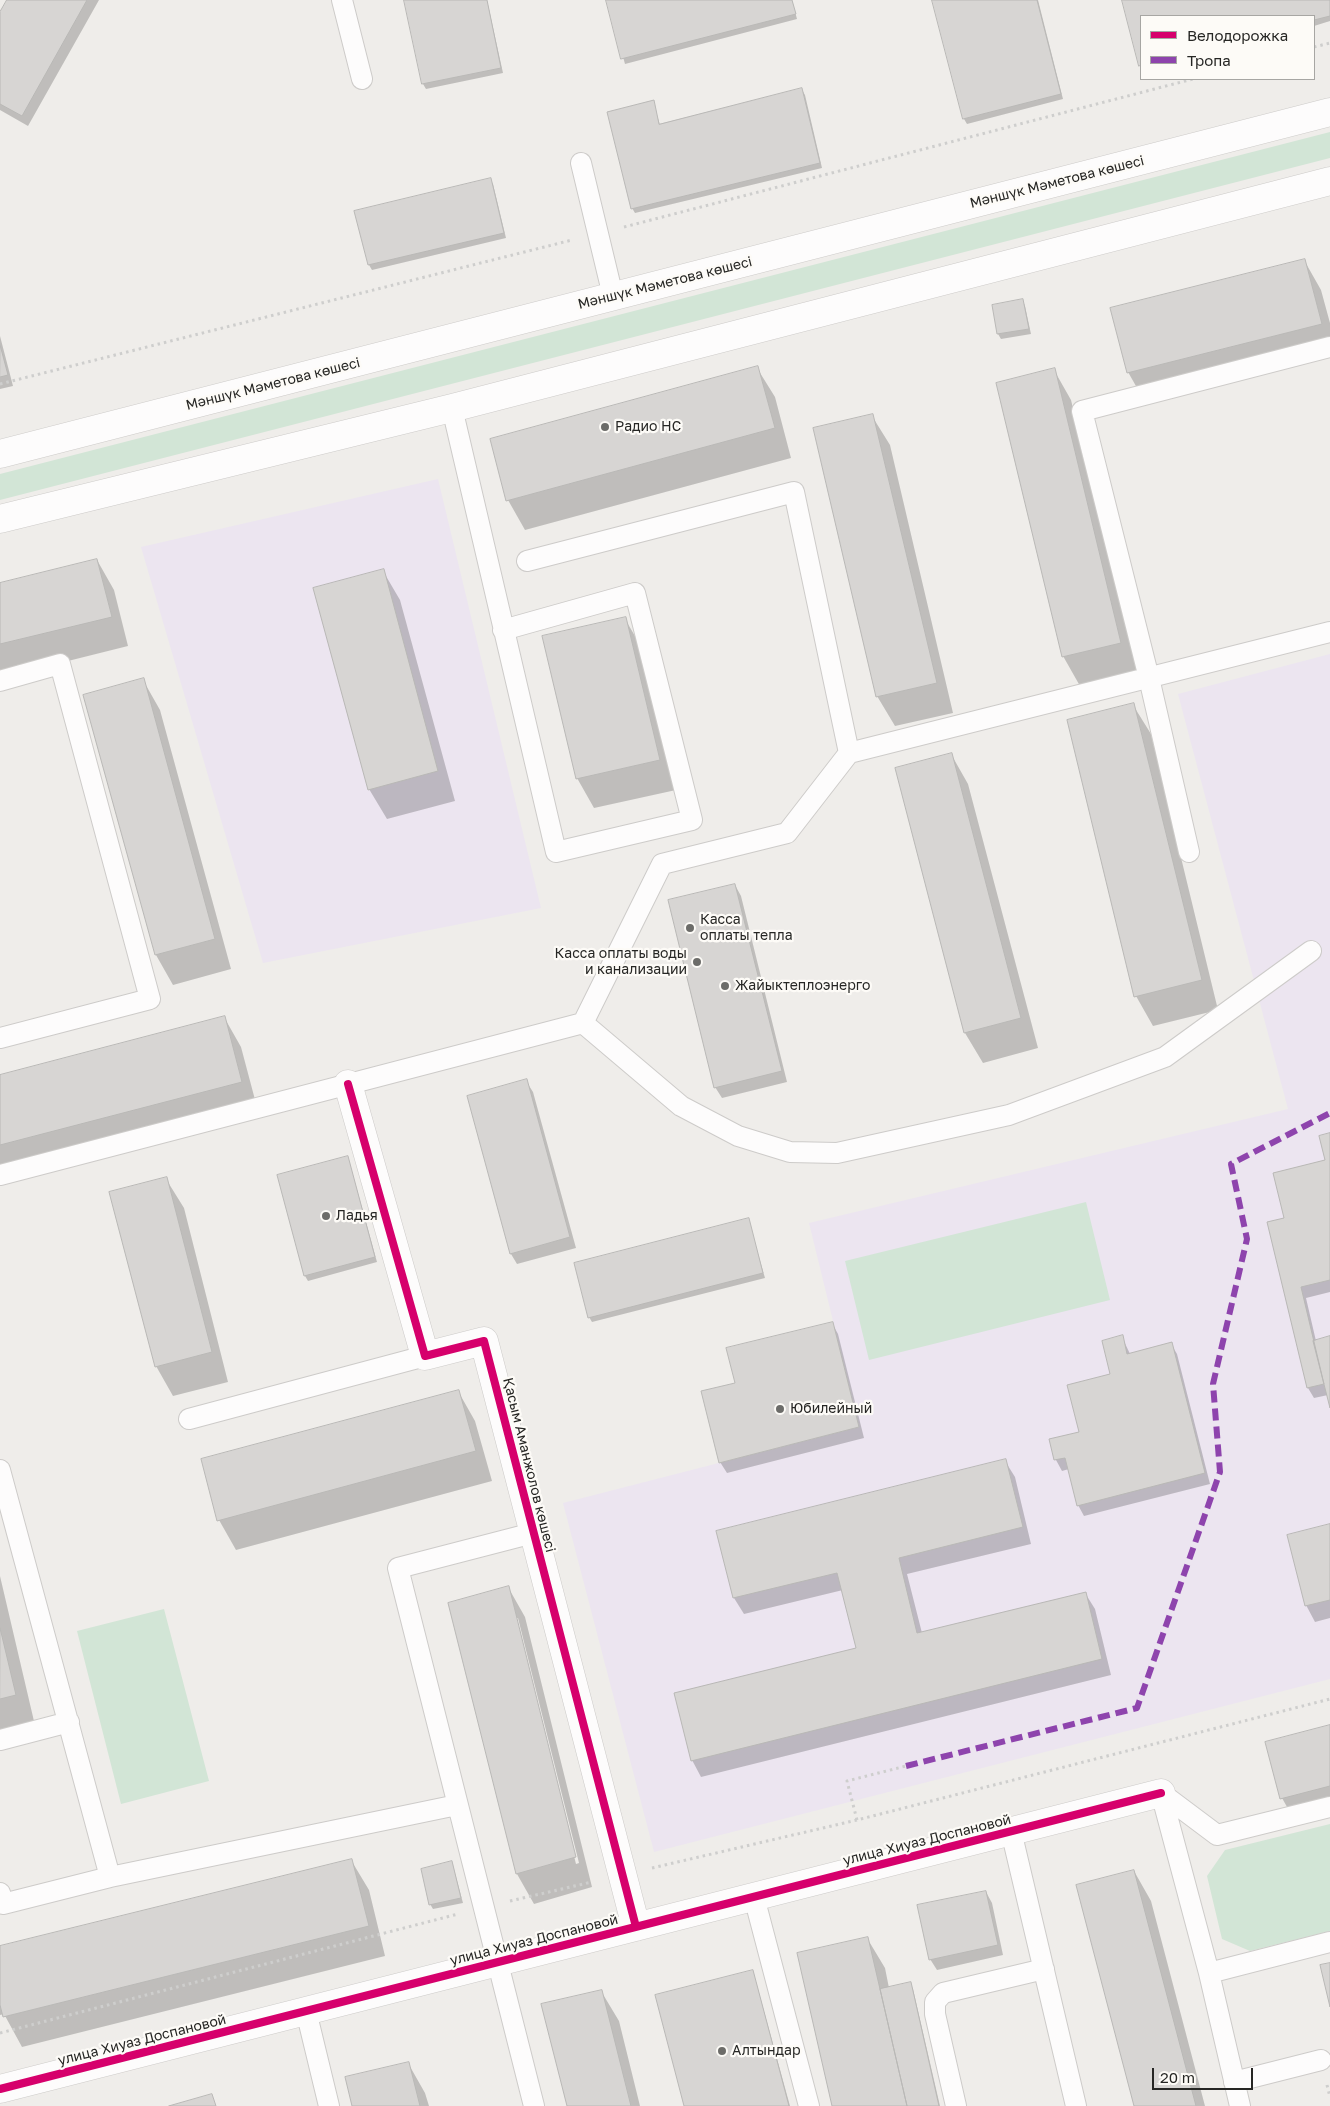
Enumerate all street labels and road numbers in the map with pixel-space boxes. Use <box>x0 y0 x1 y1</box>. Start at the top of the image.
street label: Мәншүк Мәметова көшесі <box>968 152 1146 212</box>
street label: Мәншүк Мәметова көшесі <box>576 253 754 313</box>
street label: Мәншүк Мәметова көшесі <box>184 354 362 414</box>
street label: Қасым Аманжолов көшесі <box>499 1376 559 1554</box>
street label: улица Хиуаз Доспановой <box>841 1811 1013 1869</box>
street label: улица Хиуаз Доспановой <box>448 1911 620 1969</box>
street label: улица Хиуаз Доспановой <box>56 2011 228 2069</box>

